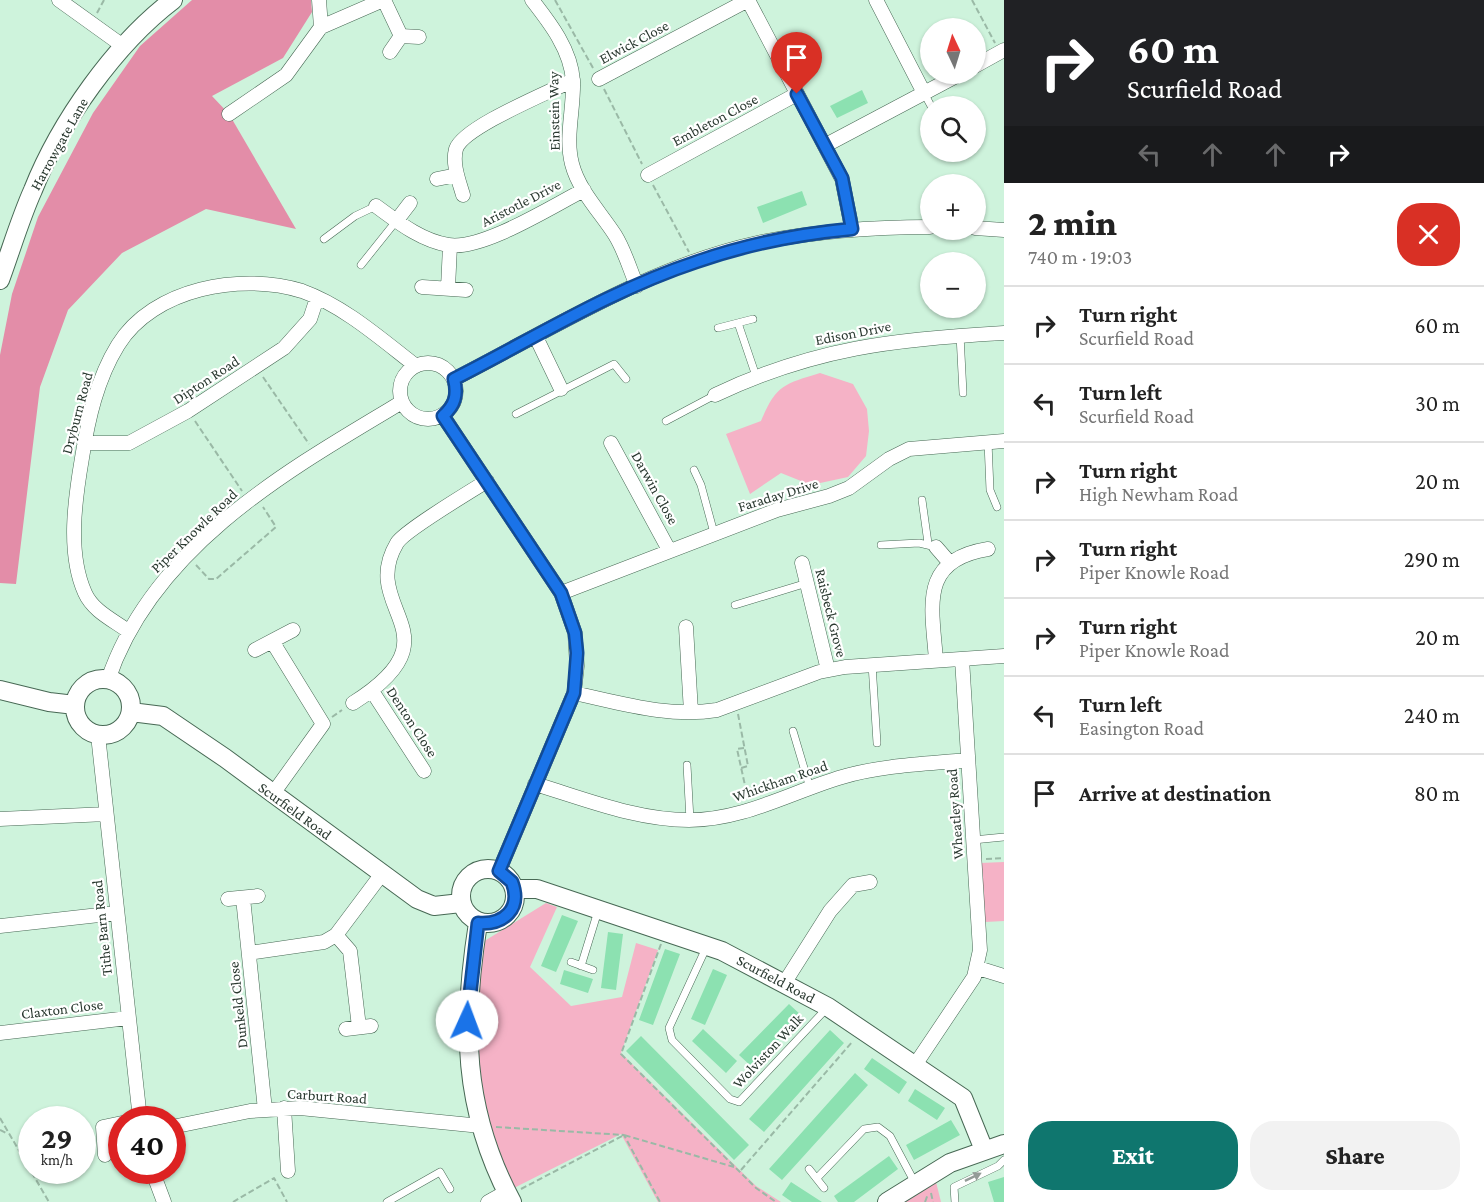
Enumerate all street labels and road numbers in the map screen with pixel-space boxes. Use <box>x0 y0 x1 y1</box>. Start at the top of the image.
street label: Elwick Close <box>597 17 672 67</box>
street label: Einstein Way <box>545 71 564 151</box>
street label: Embleton Close <box>670 91 761 149</box>
street label: Harrowgate Lane <box>27 95 92 193</box>
street label: Aristotle Drive <box>479 176 564 230</box>
street label: Edison Drive <box>814 318 893 348</box>
street label: Dipton Road <box>170 353 243 408</box>
street label: Dryburn Road <box>58 370 97 456</box>
street label: Darwin Close <box>628 449 682 528</box>
street label: Faraday Drive <box>736 475 821 516</box>
street label: Piper Knowle Road <box>148 486 241 577</box>
street label: Raisbeck Grove <box>812 567 850 659</box>
street label: Denton Close <box>383 684 441 760</box>
street label: Whickham Road <box>730 757 830 805</box>
street label: Wheatley Road <box>944 768 967 860</box>
street label: Scurfield Road <box>255 779 335 843</box>
street label: Tithe Barn Road <box>89 879 115 977</box>
street label: Scurfield Road <box>734 952 818 1006</box>
street label: Dunkeld Close <box>225 960 251 1049</box>
street label: Claxton Close <box>20 996 104 1022</box>
street label: Wolviston Walk <box>730 1010 807 1091</box>
street label: Carburt Road <box>286 1085 368 1107</box>

